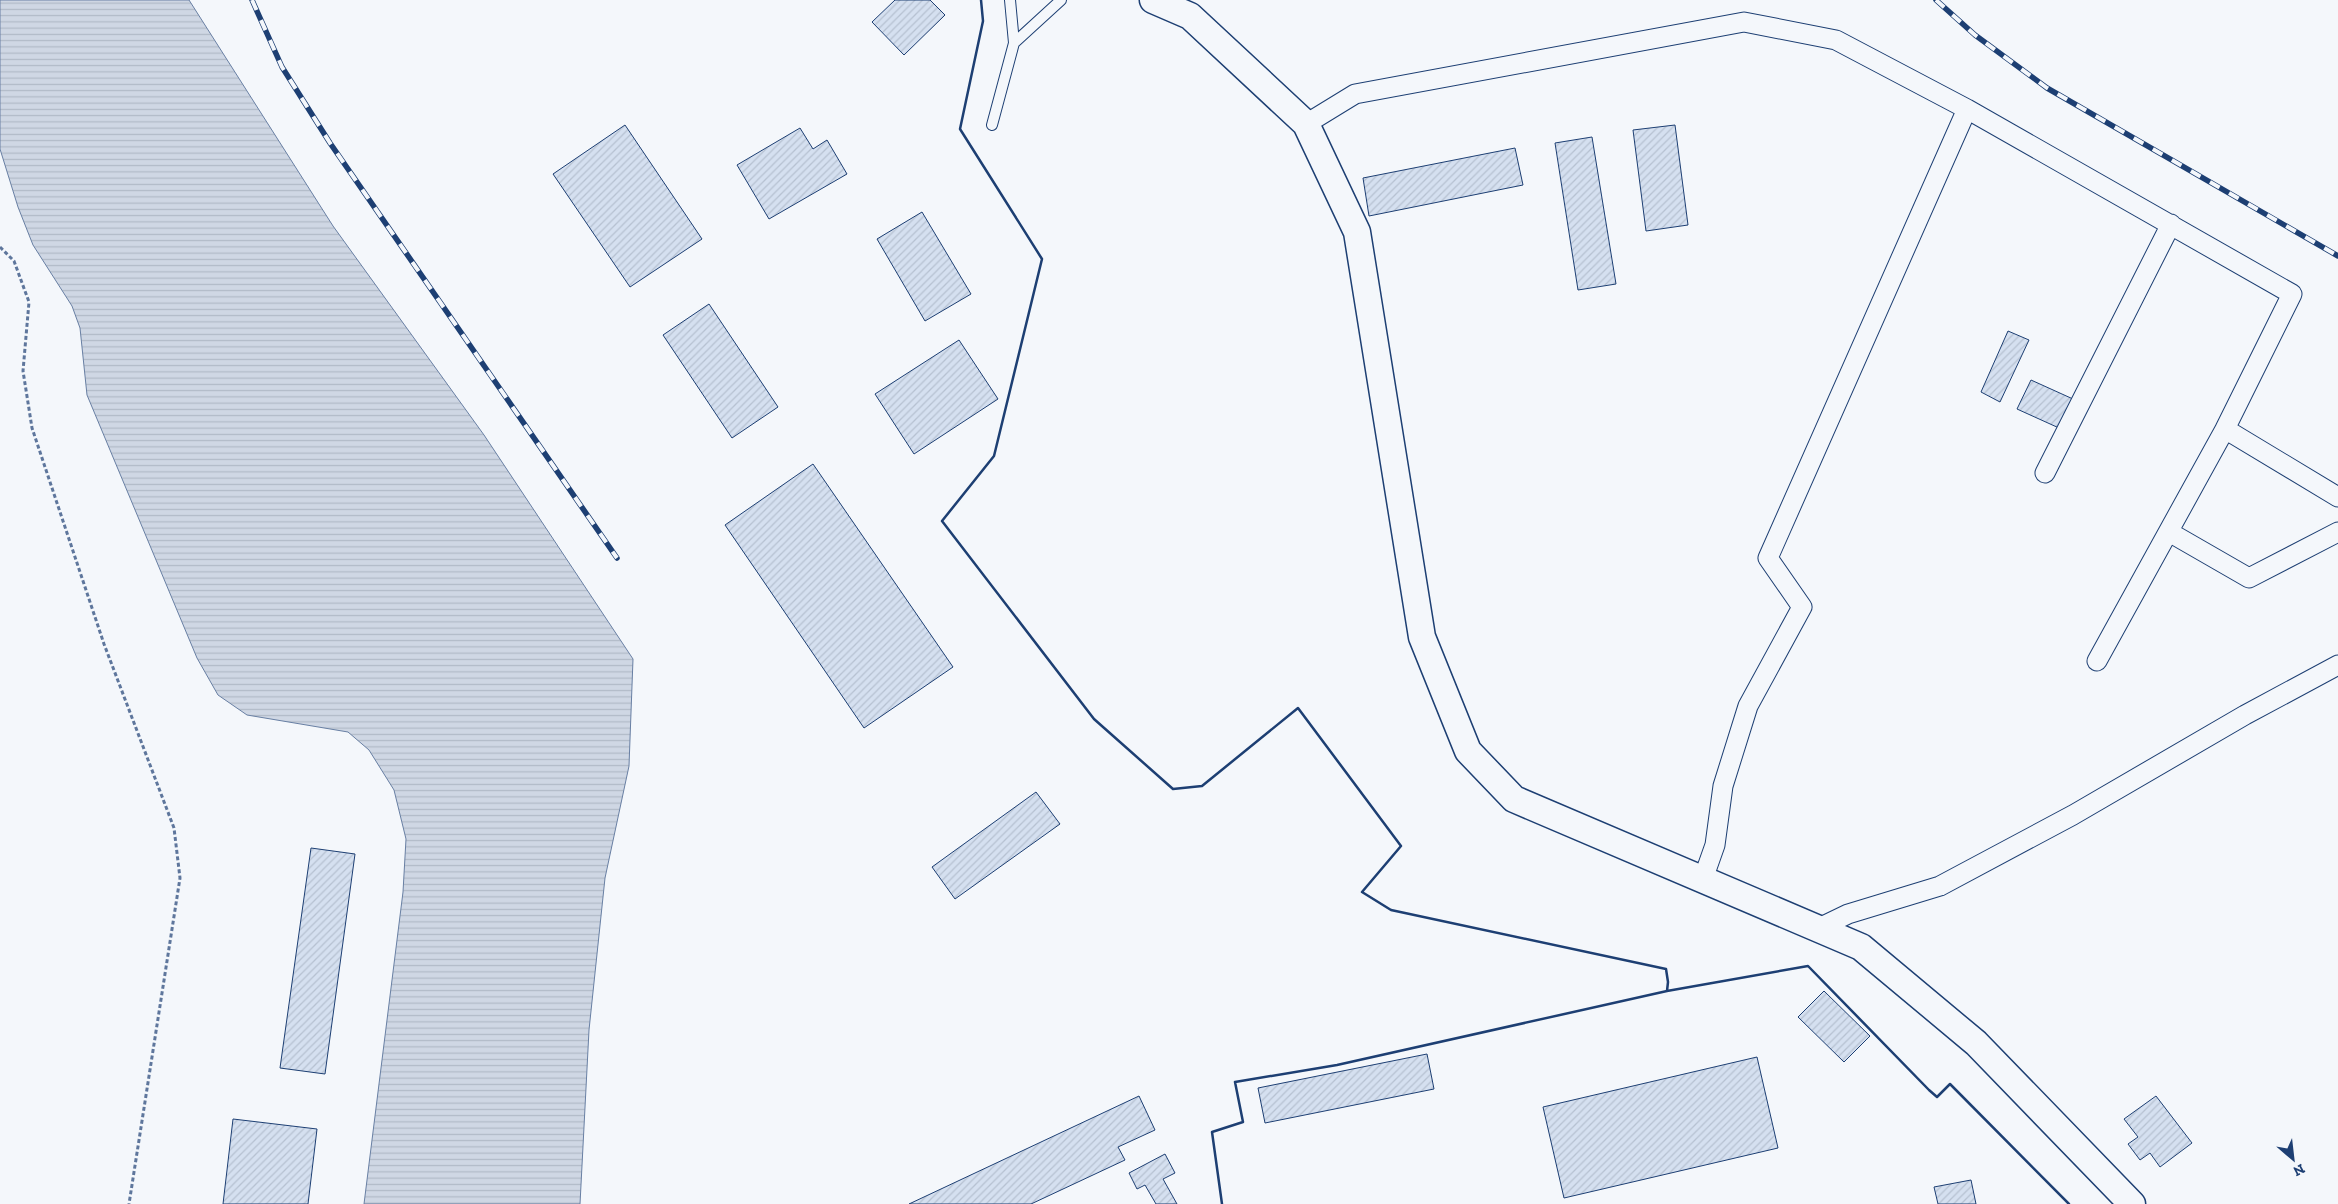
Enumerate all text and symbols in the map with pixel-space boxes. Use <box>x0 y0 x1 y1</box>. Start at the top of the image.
north arrow <box>2268 1134 2318 1184</box>
text: N <box>2290 1160 2308 1180</box>

